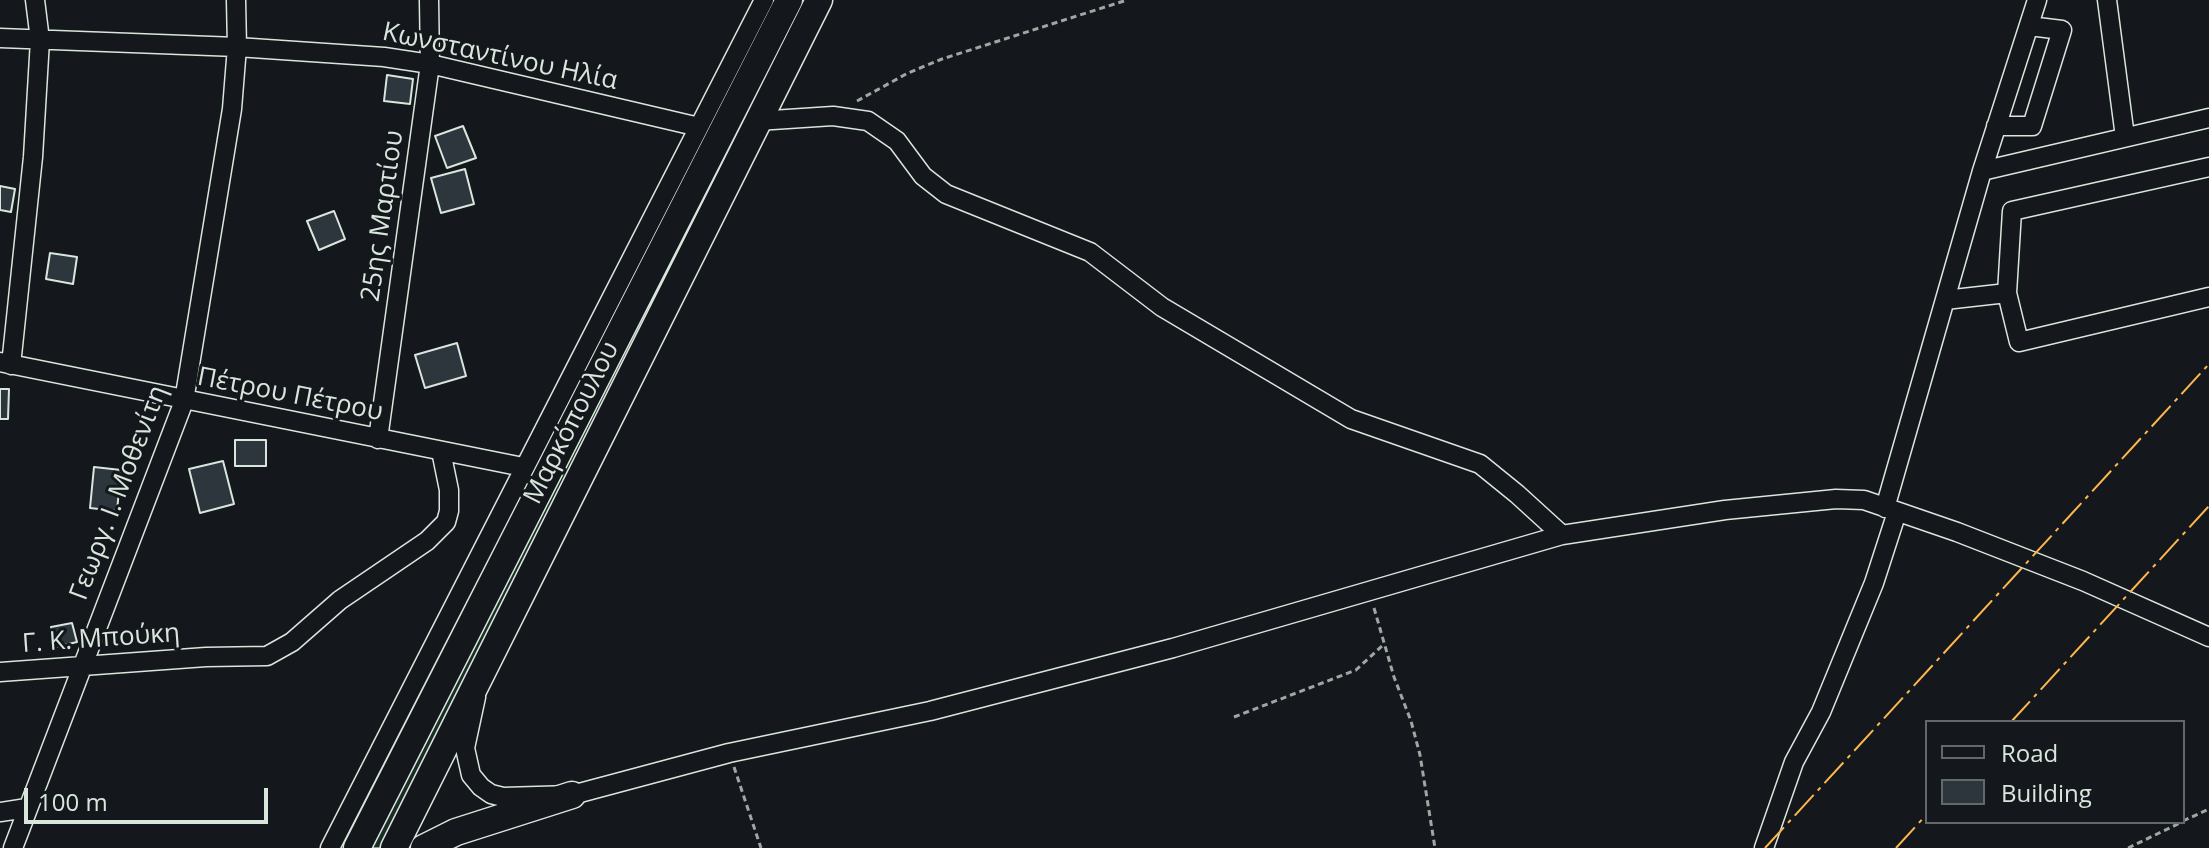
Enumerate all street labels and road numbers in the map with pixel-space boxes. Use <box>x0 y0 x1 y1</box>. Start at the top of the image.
street label: Κωνσταντίνου Ηλία <box>380 17 620 97</box>
street label: 25ης Μαρτίου <box>356 128 410 304</box>
street label: Μαρκόπουλου <box>518 337 626 509</box>
street label: Πέτρου Πέτρου <box>195 362 385 428</box>
street label: Γεωργ. Ι. Μοθενίτη <box>64 381 174 605</box>
street label: Γ. Κ. Μπούκη <box>21 618 181 660</box>

